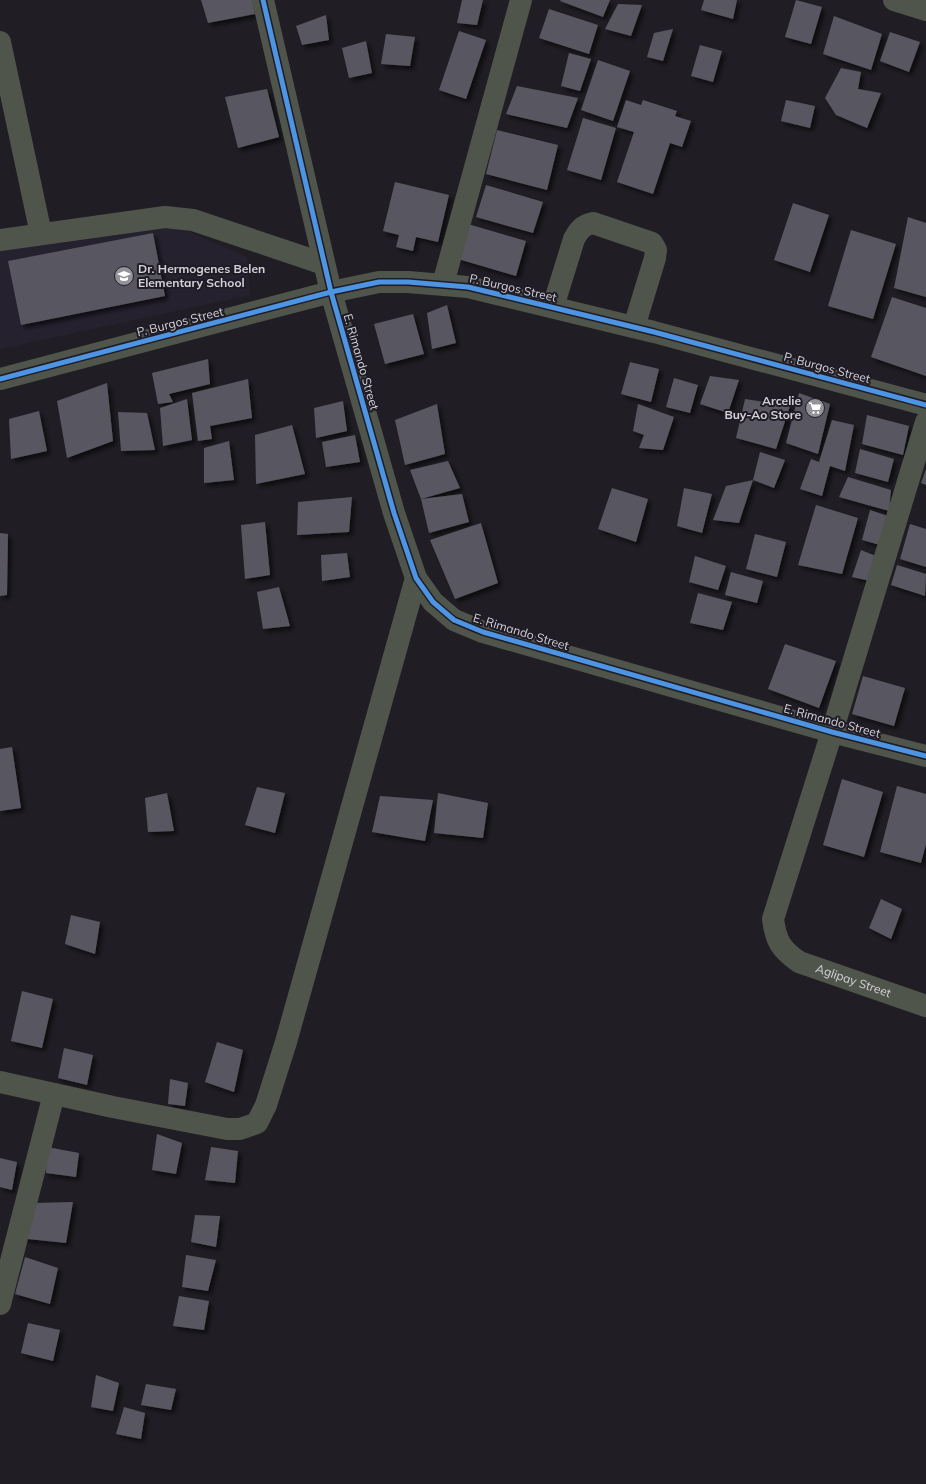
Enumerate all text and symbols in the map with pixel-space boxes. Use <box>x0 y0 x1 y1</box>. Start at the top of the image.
place label: Dr. Hermogenes Belen Elementary School <box>138 261 265 290</box>
school or university icon: Dr. Hermogenes Belen Elementary School <box>113 265 135 287</box>
street label: P. Burgos Street <box>468 270 558 305</box>
street label: P. Burgos Street <box>135 303 225 340</box>
street label: E. Rimando Street <box>341 312 382 412</box>
street label: P. Burgos Street <box>782 349 872 386</box>
place label: Arcelie Buy-Ao Store <box>724 393 801 422</box>
supermarket icon: Arcelie Buy-Ao Store <box>804 397 826 419</box>
street label: E. Rimando Street <box>471 610 571 653</box>
street label: E. Rimando Street <box>782 700 882 741</box>
street label: Aglipay Street <box>814 960 893 1000</box>

